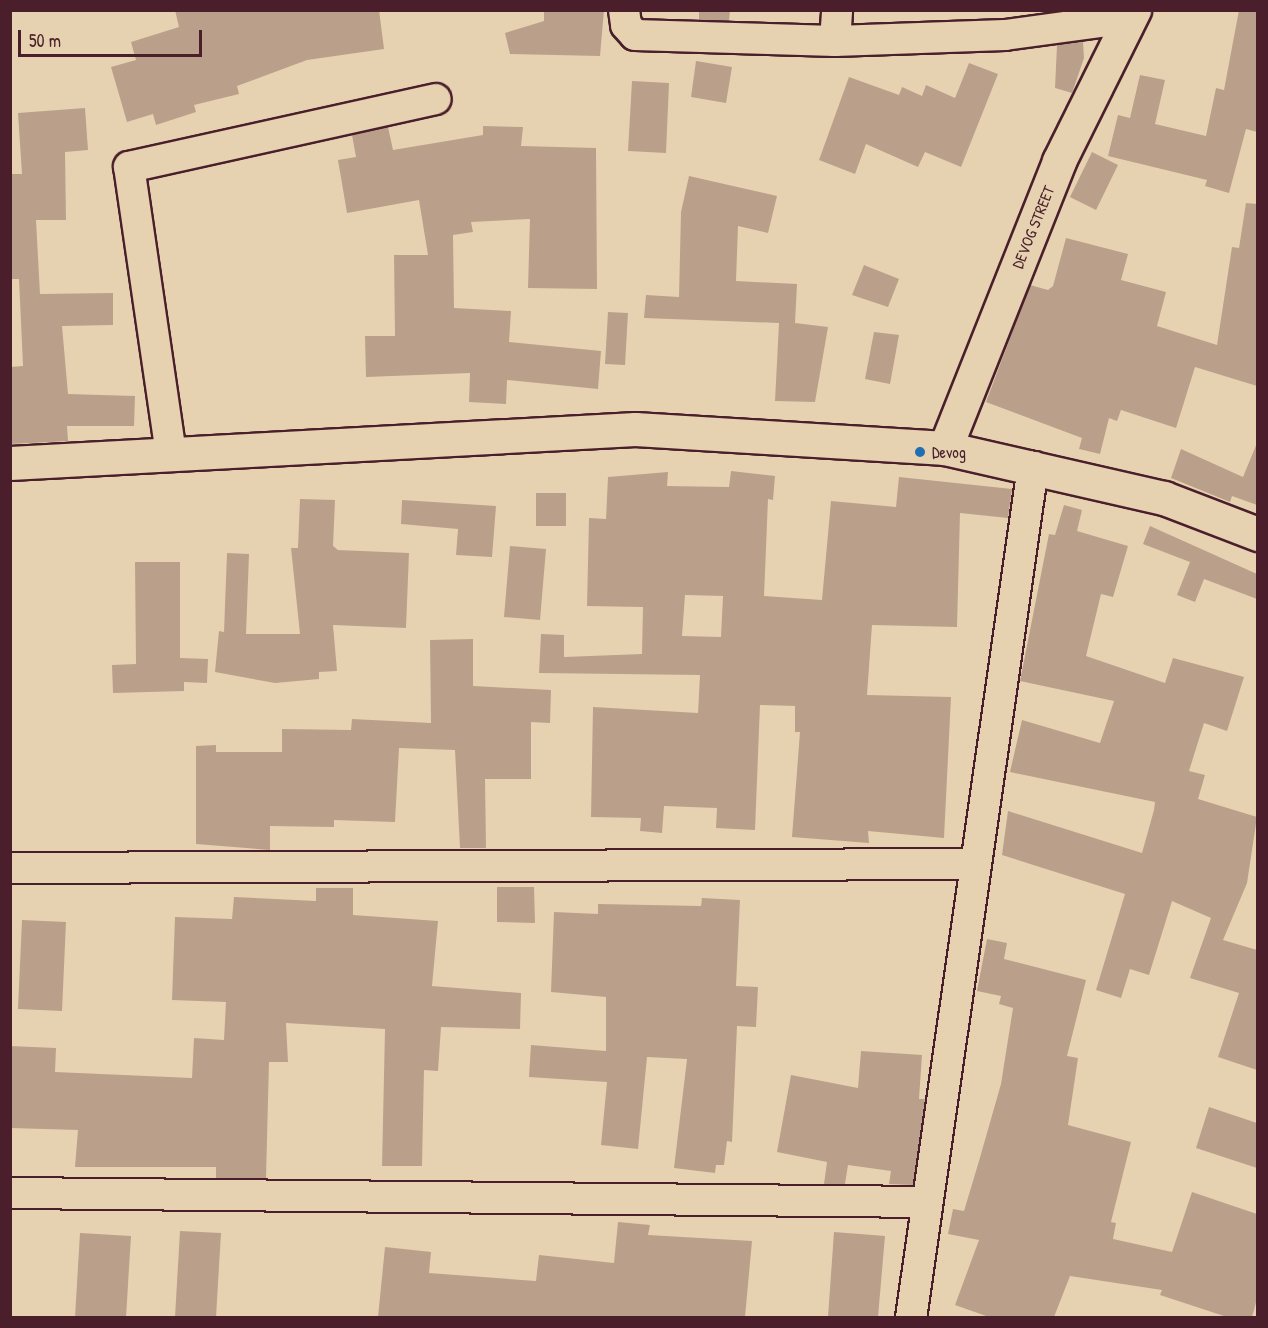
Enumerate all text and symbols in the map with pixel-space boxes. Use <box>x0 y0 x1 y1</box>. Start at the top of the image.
scale bar <box>21 18 206 56</box>
text: 50 m <box>29 28 61 53</box>
street label: DEVOG STREET <box>1008 183 1058 271</box>
place label: Devog <box>932 442 966 462</box>
marker: Devog <box>913 445 927 459</box>

